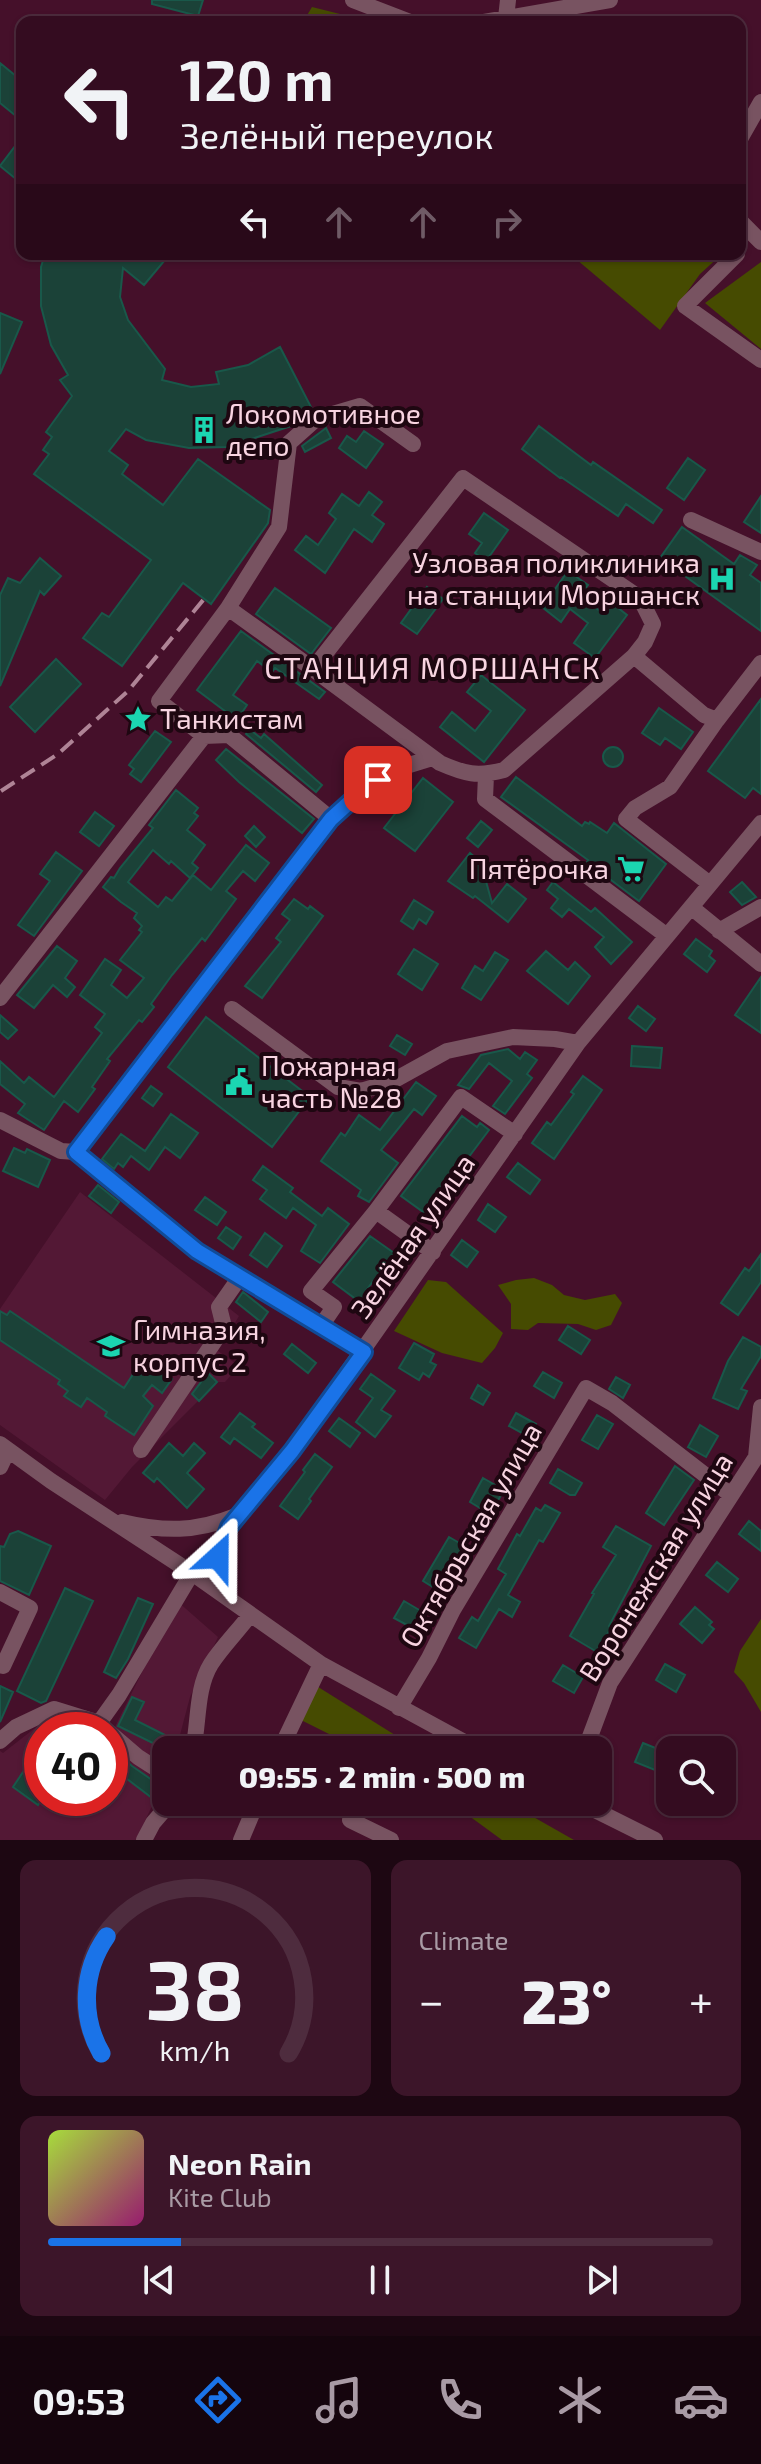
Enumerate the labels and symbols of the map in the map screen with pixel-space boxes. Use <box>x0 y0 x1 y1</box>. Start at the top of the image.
place label: Локомотивное депо <box>226 396 421 462</box>
building icon: Локомотивное депо <box>189 415 219 445</box>
place label: Узловая поликлиника на станции Моршанск <box>407 545 700 611</box>
hospital icon: Узловая поликлиника на станции Моршанск <box>707 564 737 594</box>
district label: СТАНЦИЯ МОРШАНСК <box>264 649 602 685</box>
place label: Танкистам <box>160 701 303 735</box>
place icon: Танкистам <box>123 704 153 734</box>
pin <box>344 746 412 814</box>
place label: Пятёрочка <box>469 851 609 885</box>
supermarket icon: Пятёрочка <box>616 854 646 884</box>
place label: Пожарная часть №28 <box>261 1048 402 1114</box>
public building icon: Пожарная часть №28 <box>224 1067 254 1097</box>
street label: Зелёная улица <box>343 1147 481 1324</box>
place label: Гимназия, корпус 2 <box>133 1312 266 1378</box>
school or university icon: Гимназия, корпус 2 <box>96 1331 126 1361</box>
street label: Октябрьская улица <box>392 1416 548 1653</box>
street label: Воронежская улица <box>571 1446 739 1687</box>
position arrow <box>176 1515 260 1599</box>
speed limit sign: 40 <box>24 1712 128 1816</box>

